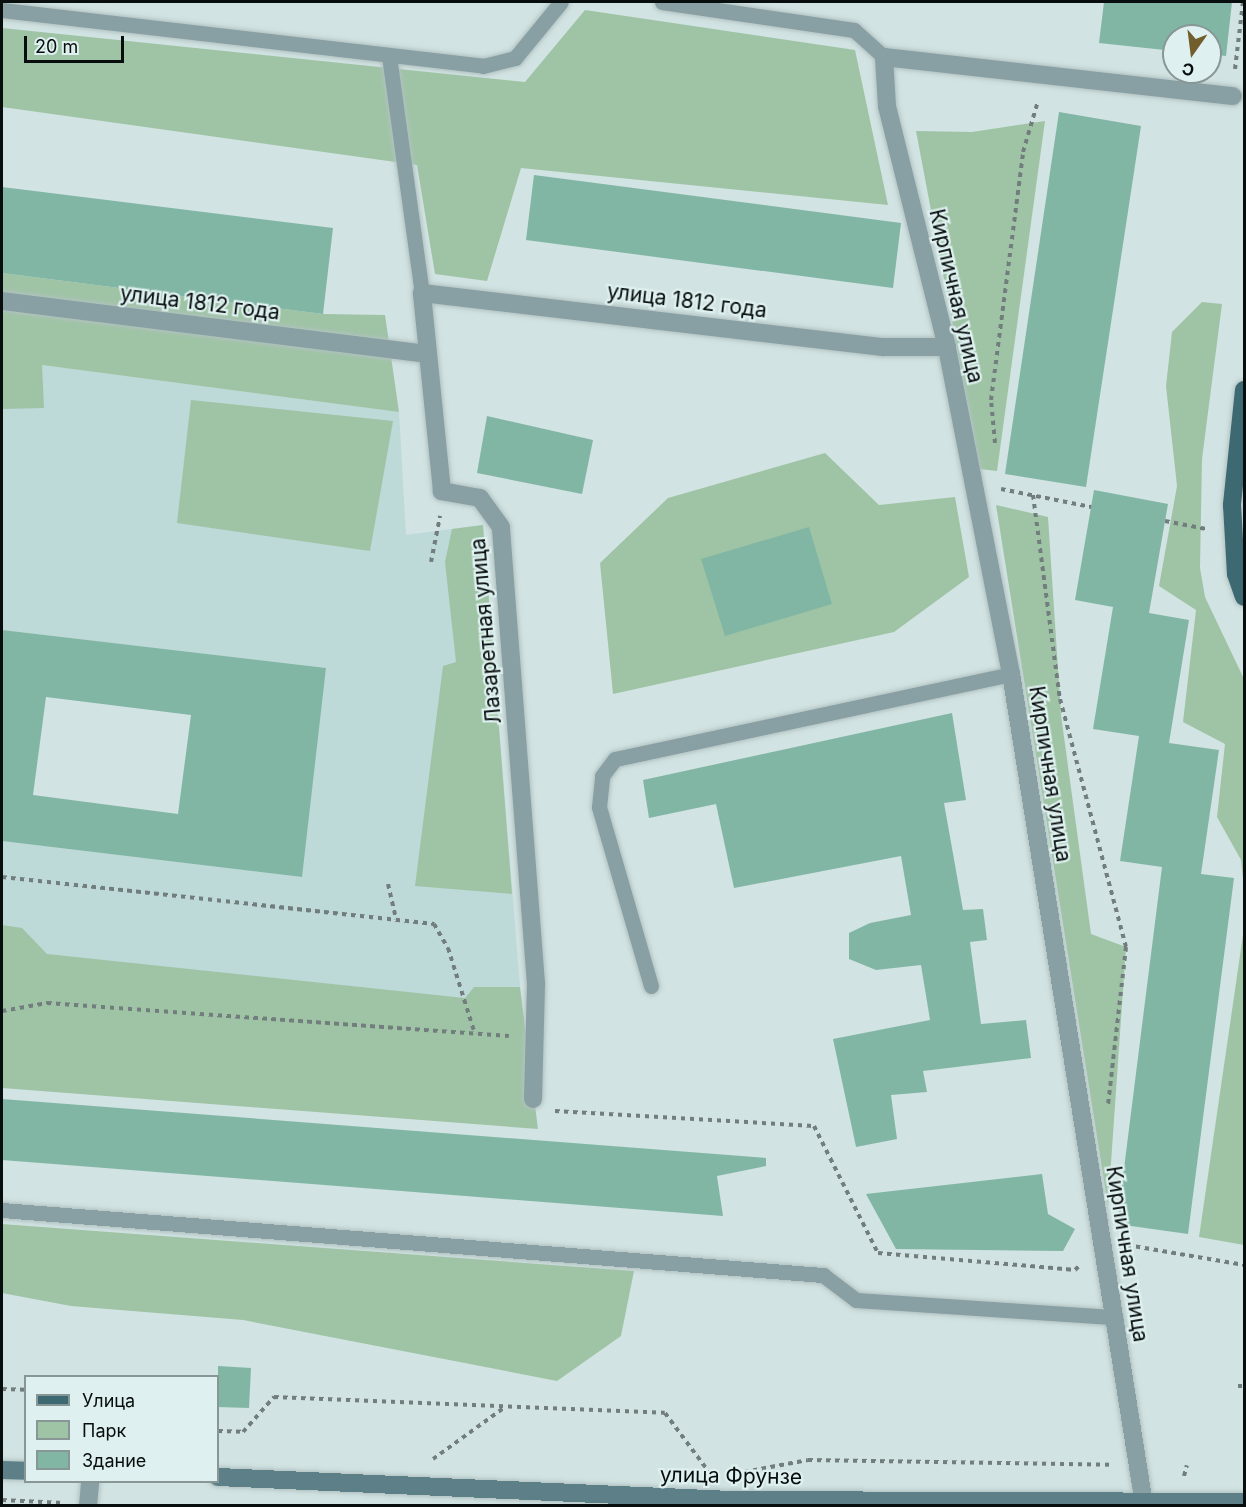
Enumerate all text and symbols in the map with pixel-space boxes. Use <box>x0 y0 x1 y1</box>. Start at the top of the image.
scale bar <box>27 24 128 62</box>
north arrow <box>1162 24 1222 84</box>
text: 20 m <box>35 36 78 57</box>
text: С <box>1180 58 1196 81</box>
street label: Кирпичная улица <box>924 207 988 385</box>
street label: улица 1812 года <box>606 279 768 323</box>
street label: улица 1812 года <box>119 281 281 325</box>
street label: Лазаретная улица <box>465 537 507 725</box>
street label: Кирпичная улица <box>1024 684 1076 864</box>
street label: Кирпичная улица <box>1101 1164 1153 1344</box>
legend <box>24 1375 219 1483</box>
text: Улица <box>82 1390 135 1411</box>
text: Парк <box>82 1420 126 1441</box>
text: Здание <box>82 1450 146 1471</box>
street label: улица Фрунзе <box>660 1462 802 1490</box>

